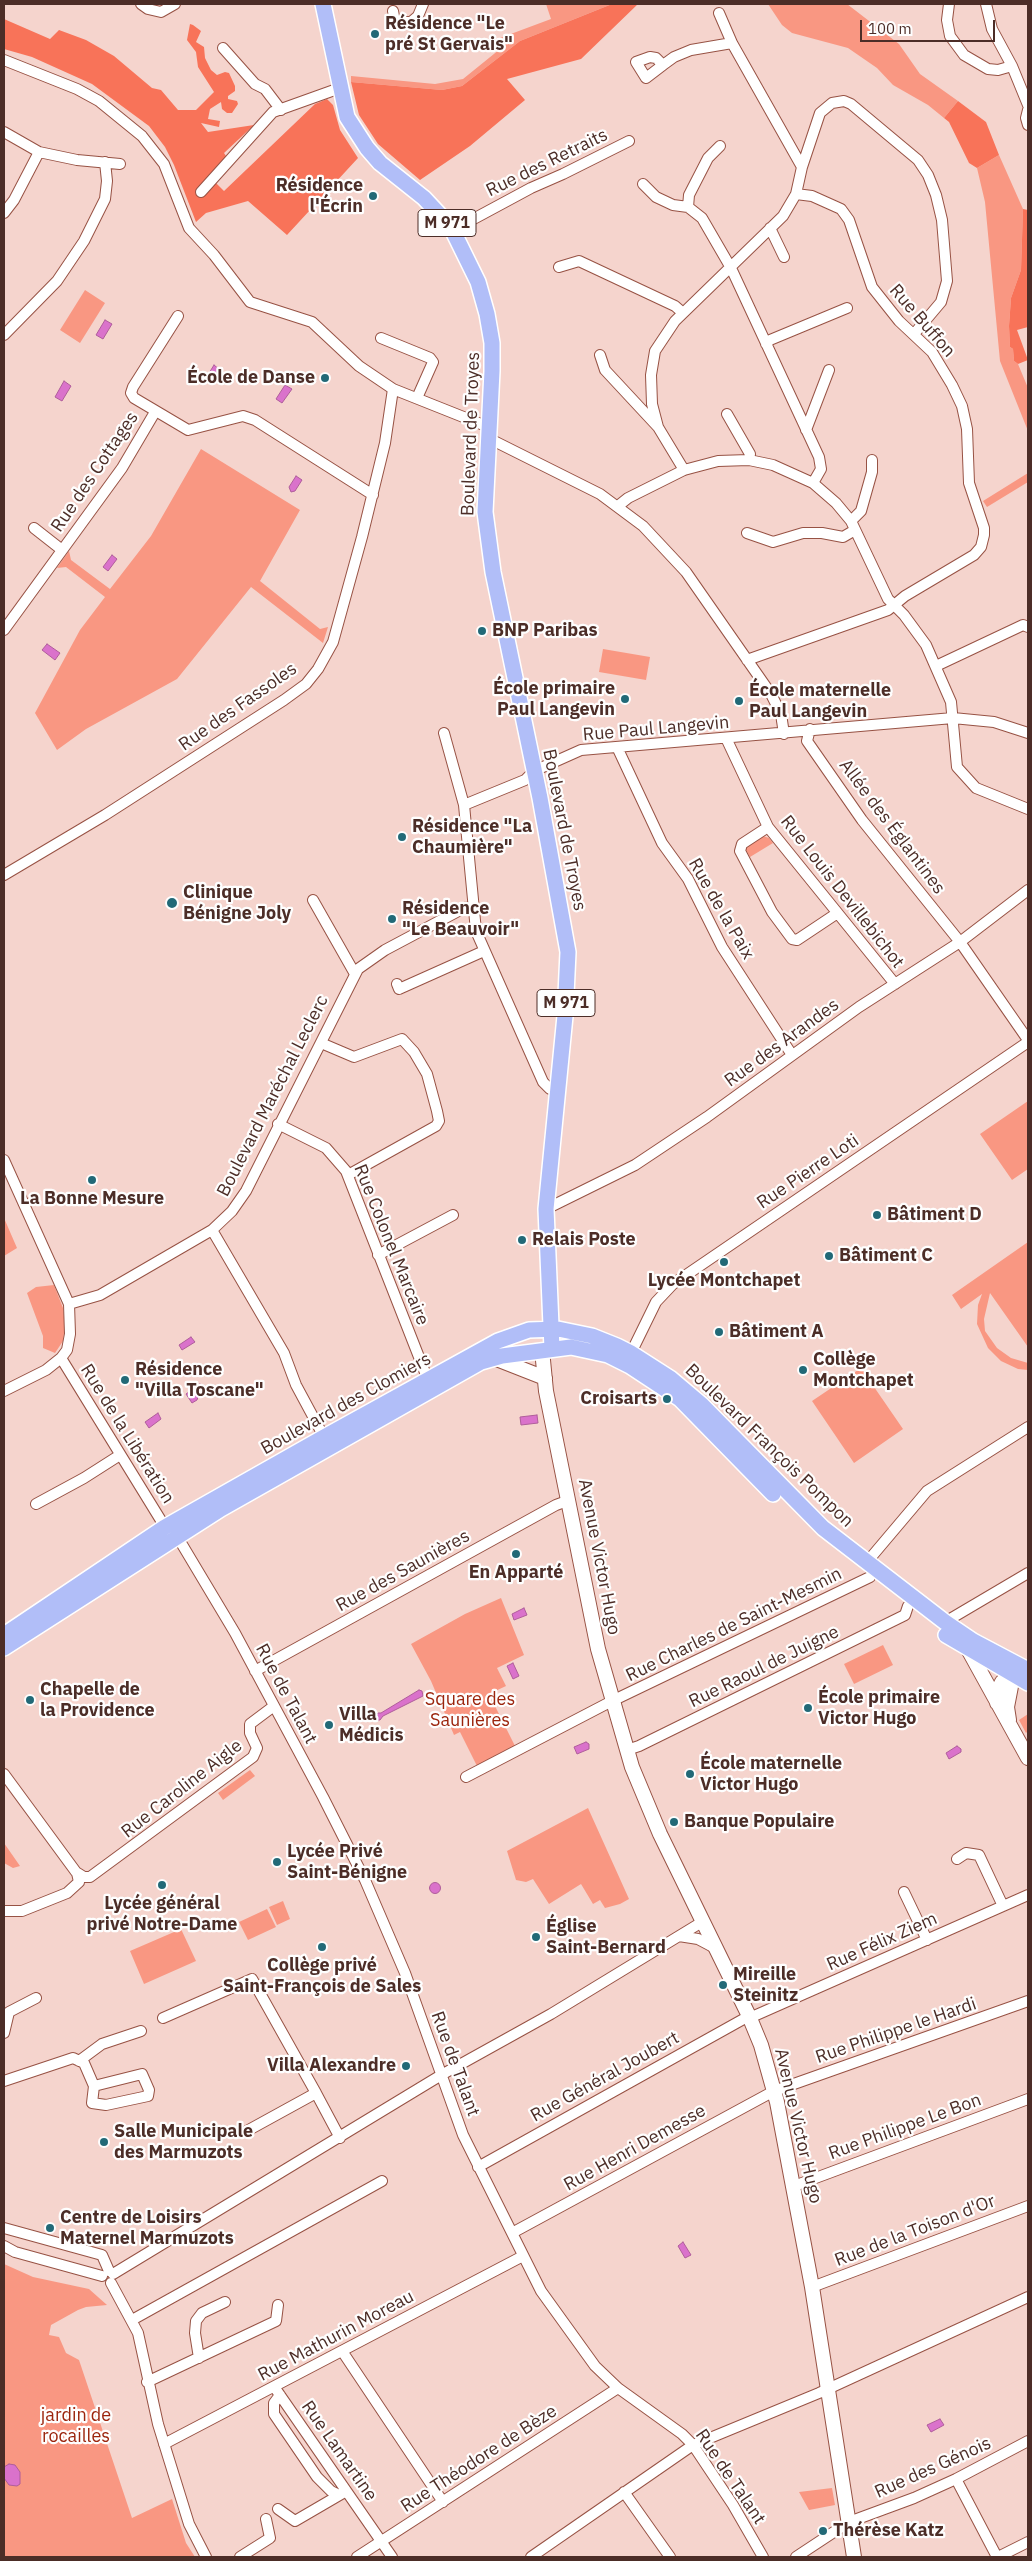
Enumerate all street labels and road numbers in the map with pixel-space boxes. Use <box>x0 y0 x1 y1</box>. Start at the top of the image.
street label: Rue des Retraits <box>483 124 611 202</box>
road number: M 971 <box>418 210 476 237</box>
street label: Rue Buffon <box>884 280 960 362</box>
street label: Boulevard de Troyes <box>457 352 485 516</box>
street label: Rue des Cottages <box>47 408 143 536</box>
street label: Rue des Fassoles <box>175 658 301 756</box>
street label: Rue Paul Langevin <box>582 712 730 746</box>
street label: Boulevard de Troyes <box>538 747 590 913</box>
street label: Allée des Églantines <box>834 755 950 899</box>
street label: Rue Louis Devillebichot <box>776 811 908 973</box>
street label: Rue de la Paix <box>683 855 759 963</box>
road number: M 971 <box>537 990 595 1016</box>
street label: Boulevard Maréchal Leclerc <box>213 992 333 1200</box>
street label: Rue des Arandes <box>721 994 843 1092</box>
street label: Rue Pierre Loti <box>753 1130 863 1214</box>
street label: Rue Colonel Marcaire <box>349 1161 433 1329</box>
street label: Boulevard des Clomiers <box>257 1348 435 1460</box>
street label: Rue de la Libération <box>75 1360 179 1508</box>
street label: Boulevard François Pompon <box>680 1360 858 1532</box>
street label: Avenue Victor Hugo <box>573 1477 625 1637</box>
street label: Rue des Saunières <box>332 1525 474 1617</box>
street label: Rue Charles de Saint-Mesmin <box>623 1563 845 1687</box>
street label: Rue Raoul de Juigne <box>685 1621 843 1713</box>
street label: Rue de Talant <box>251 1640 321 1748</box>
street label: Rue Caroline Aigle <box>117 1735 247 1843</box>
street label: Rue Félix Ziem <box>823 1908 941 1976</box>
street label: Rue Philippe le Hardi <box>813 1993 979 2069</box>
street label: Rue de Talant <box>426 2009 484 2119</box>
street label: Rue Général Joubert <box>527 2027 683 2127</box>
street label: Avenue Victor Hugo <box>770 2046 826 2206</box>
street label: Rue Philippe Le Bon <box>826 2089 984 2165</box>
street label: Rue Henri Demesse <box>560 2100 710 2196</box>
street label: Rue de la Toison d'Or <box>832 2190 998 2272</box>
street label: Rue Mathurin Moreau <box>254 2286 418 2386</box>
street label: Rue Lamartine <box>296 2397 382 2505</box>
street label: Rue Théodore de Bèze <box>397 2400 561 2518</box>
street label: Rue de Talant <box>690 2425 770 2529</box>
street label: Rue des Génois <box>871 2433 995 2503</box>

